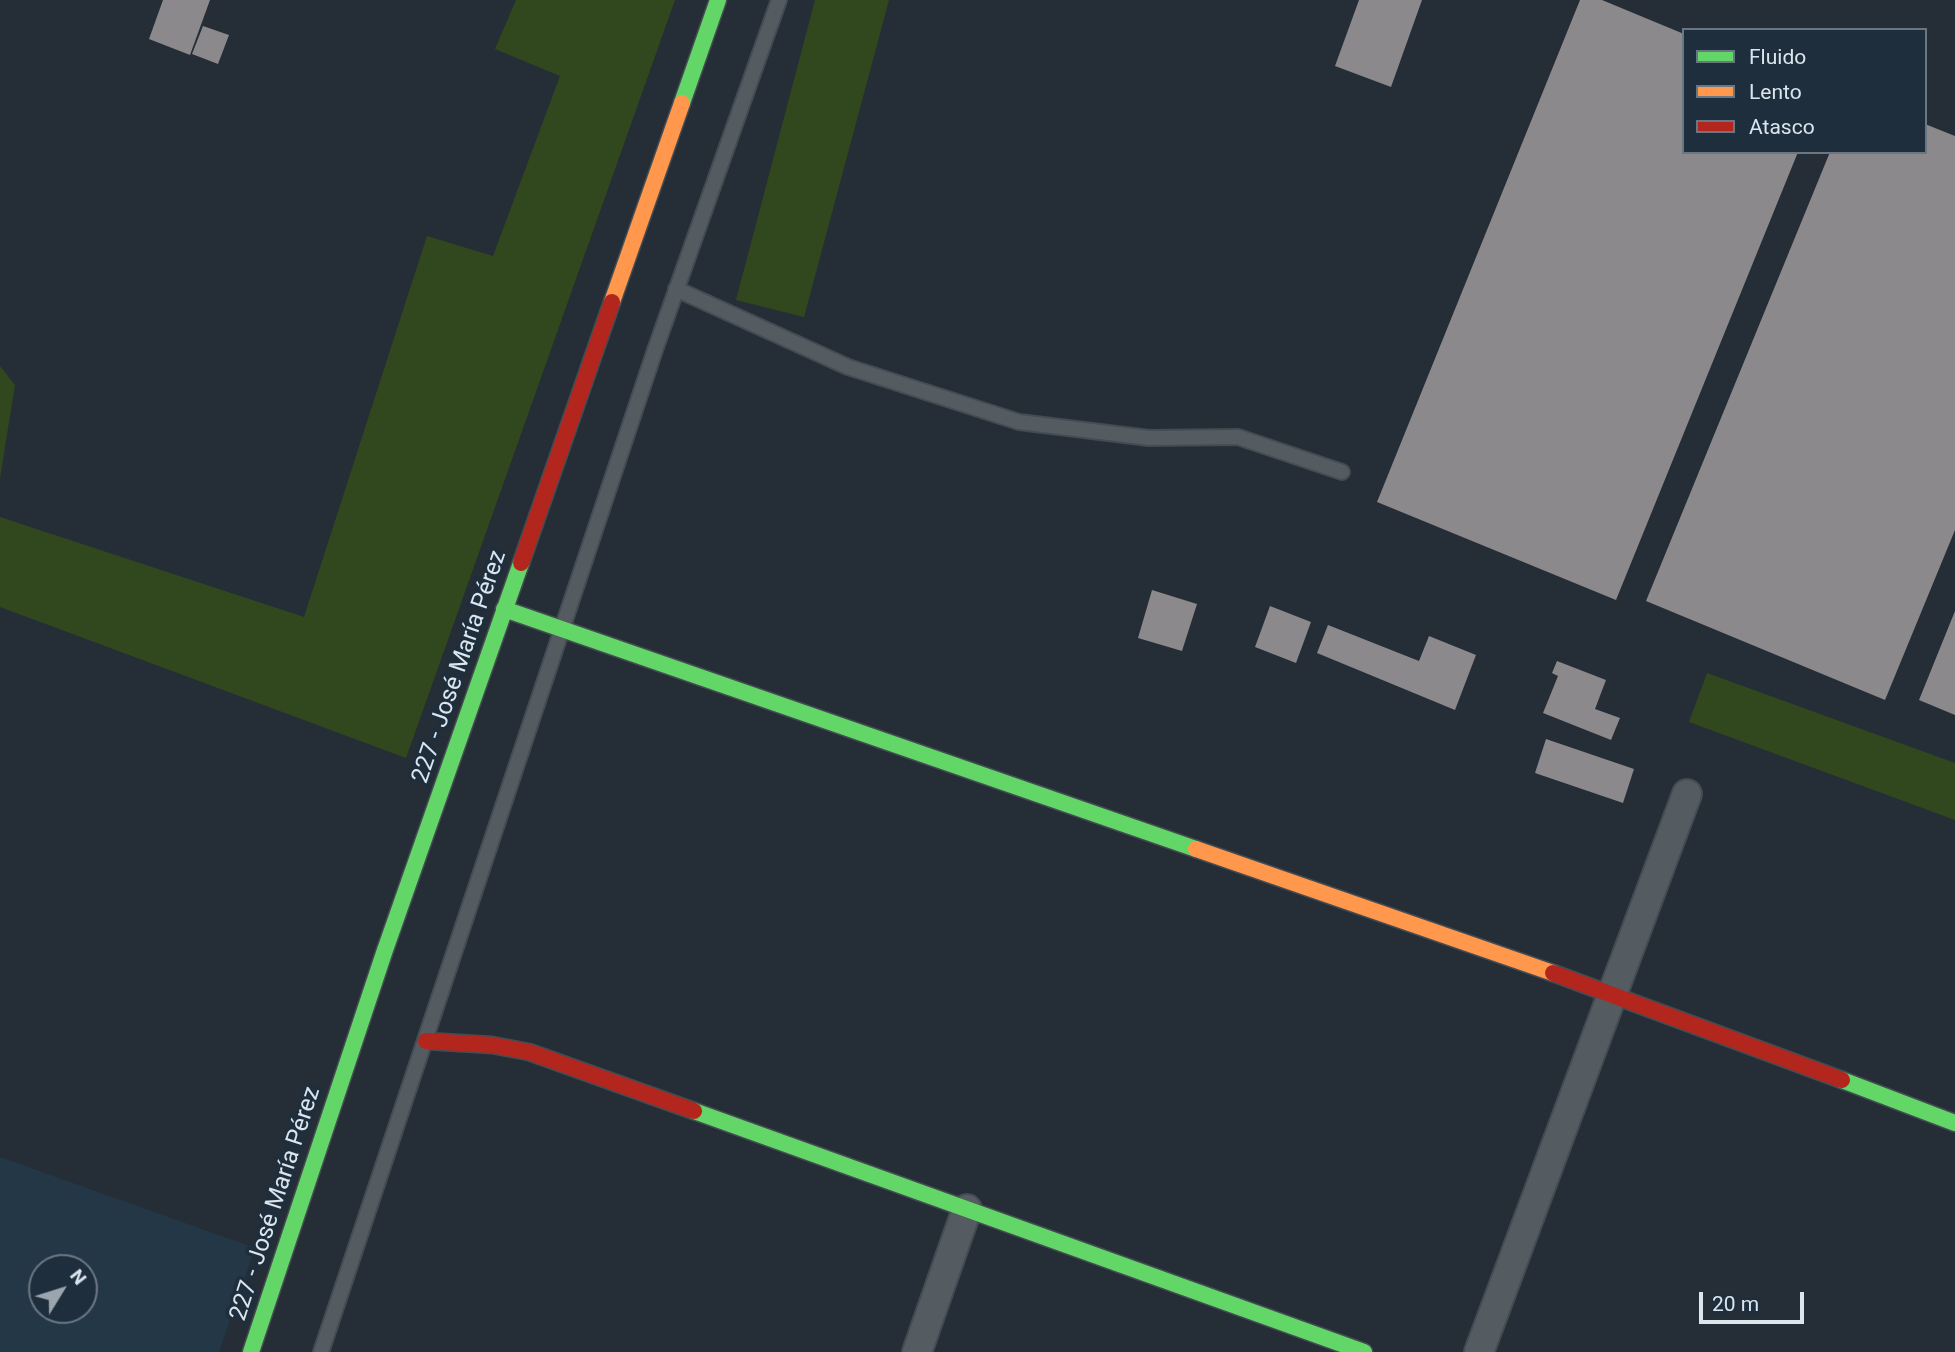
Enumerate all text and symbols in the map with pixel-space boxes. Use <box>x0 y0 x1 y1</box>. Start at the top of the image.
legend <box>1682 28 1927 154</box>
text: Fluido <box>1749 45 1806 69</box>
text: Lento <box>1749 80 1802 104</box>
text: Atasco <box>1749 115 1815 139</box>
street label: 227 - José María Pérez <box>407 547 513 787</box>
street label: 227 - José María Pérez <box>225 1083 327 1325</box>
north arrow <box>28 1254 98 1324</box>
text: N <box>65 1265 92 1289</box>
scale bar <box>1703 1278 1808 1322</box>
text: 20 m <box>1712 1292 1759 1316</box>

